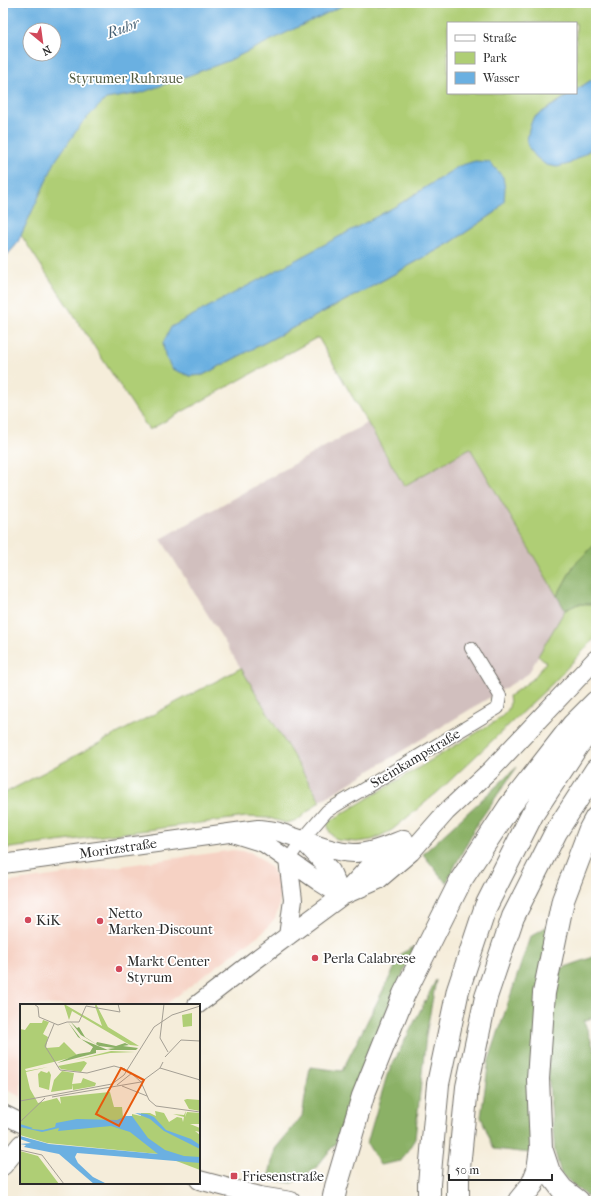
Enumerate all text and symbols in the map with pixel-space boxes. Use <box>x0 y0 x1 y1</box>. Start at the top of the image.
water label: Ruhr <box>103 13 143 43</box>
north arrow <box>22 22 62 62</box>
legend <box>447 22 577 94</box>
text: Straße <box>483 31 517 45</box>
text: N <box>39 43 53 58</box>
text: Park <box>483 51 508 65</box>
park label: Styrumer Ruhraue <box>69 70 183 87</box>
text: Wasser <box>482 71 520 85</box>
street label: Steinkampstraße <box>367 725 463 792</box>
street label: Moritzstraße <box>78 835 158 862</box>
place label: Netto Marken-Discount <box>108 905 213 938</box>
place label: KiK <box>36 912 61 929</box>
marker: KiK <box>23 915 33 925</box>
marker: Netto Marken-Discount <box>95 916 105 926</box>
place label: Perla Calabrese <box>323 950 416 967</box>
place label: Markt Center Styrum <box>127 953 210 986</box>
marker: Perla Calabrese <box>310 953 320 963</box>
marker: Markt Center Styrum <box>114 964 124 974</box>
inset map <box>20 1004 200 1184</box>
scale bar <box>449 1156 552 1182</box>
text: 50 m <box>455 1163 479 1177</box>
place label: Friesenstraße <box>242 1168 324 1185</box>
marker: Friesenstraße <box>229 1171 239 1181</box>

